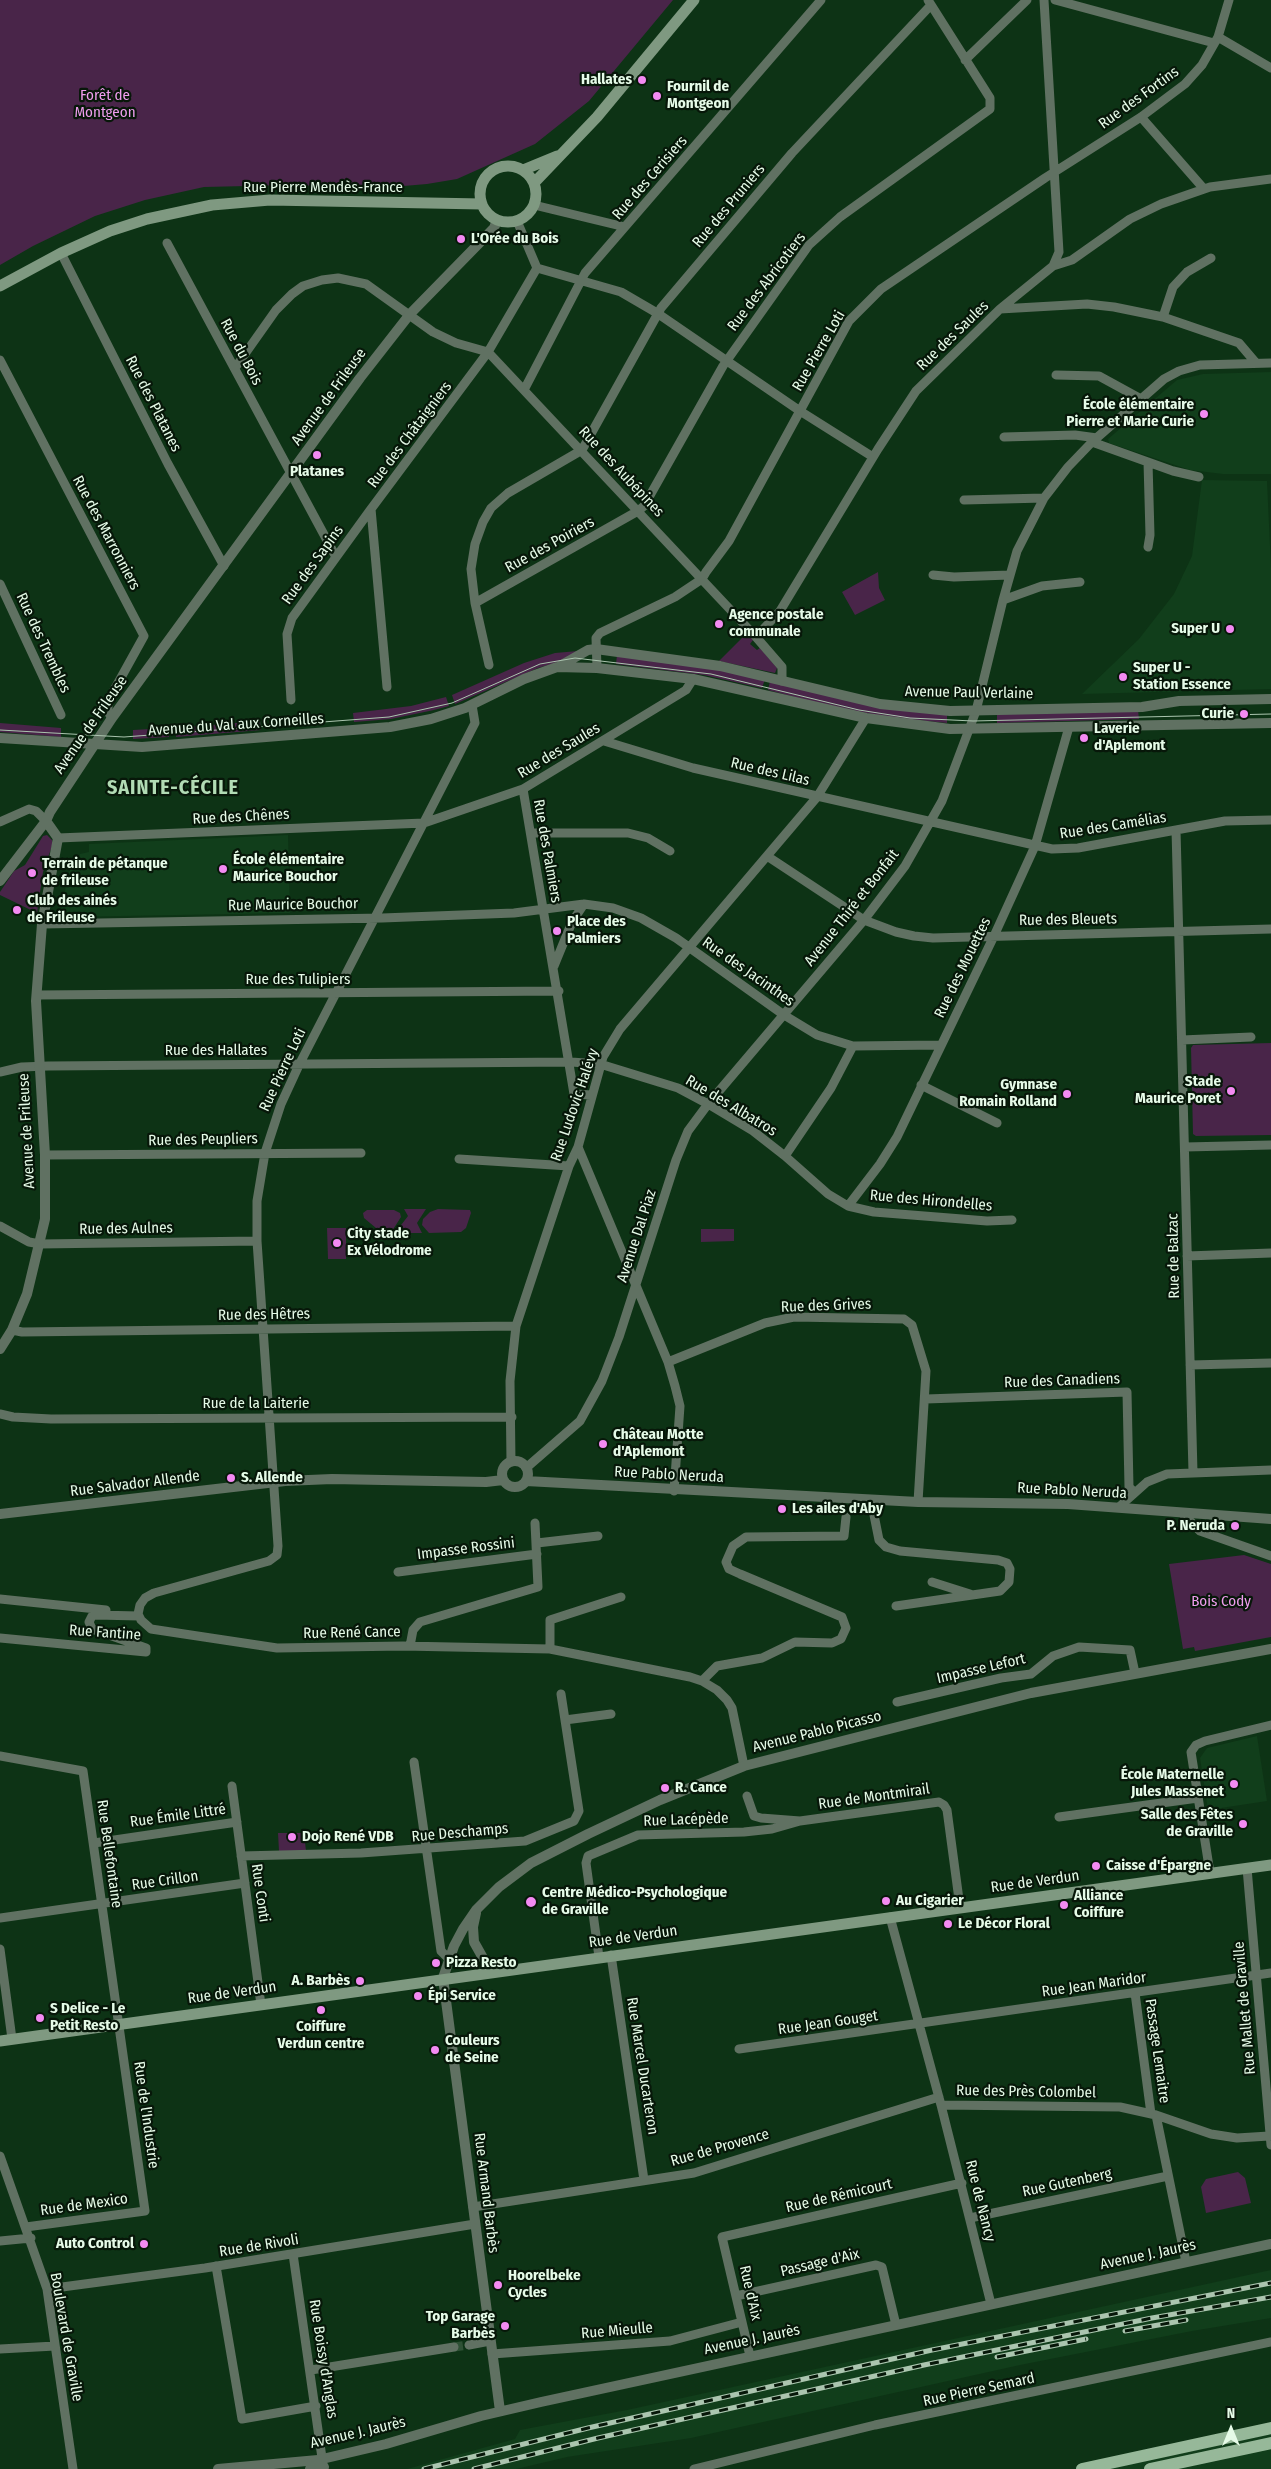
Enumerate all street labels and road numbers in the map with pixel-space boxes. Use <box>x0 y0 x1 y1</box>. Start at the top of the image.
street label: Rue des Fortins <box>1095 63 1183 133</box>
street label: Rue des Cerisiers <box>609 132 691 224</box>
street label: Rue des Pruniers <box>689 161 769 251</box>
street label: Rue Pierre Mendès-France <box>243 179 403 197</box>
street label: Rue des Abricotiers <box>724 229 810 335</box>
street label: Rue des Saules <box>913 297 993 375</box>
street label: Rue Pierre Loti <box>789 308 849 394</box>
street label: Rue du Bois <box>216 316 266 388</box>
street label: Avenue de Frileuse <box>288 345 370 449</box>
street label: Rue des Platanes <box>121 353 185 455</box>
street label: Rue des Châtaigniers <box>364 378 456 492</box>
street label: Rue des Aubépines <box>575 423 667 521</box>
street label: Rue des Marronniers <box>68 473 144 593</box>
street label: Rue des Poiriers <box>502 513 598 577</box>
street label: Rue des Sapins <box>278 522 348 608</box>
street label: Rue des Trembles <box>12 590 74 696</box>
street label: Avenue de Frileuse <box>50 672 132 778</box>
street label: Avenue Paul Verlaine <box>905 683 1033 703</box>
street label: Avenue du Val aux Corneilles <box>147 710 325 740</box>
street label: Rue des Saules <box>515 719 603 783</box>
street label: Rue des Lilas <box>729 754 811 790</box>
street label: Rue des Palmiers <box>529 798 565 904</box>
street label: Rue des Chênes <box>192 805 290 829</box>
street label: Rue des Camélias <box>1059 809 1167 843</box>
street label: Avenue Thiré et Bonfait <box>801 846 903 970</box>
street label: Rue Maurice Bouchor <box>228 895 358 915</box>
street label: Rue des Bleuets <box>1019 910 1117 930</box>
street label: Rue des Mouettes <box>931 915 995 1021</box>
street label: Rue des Jacinthes <box>698 934 798 1010</box>
street label: Rue des Tulipiers <box>246 971 350 989</box>
street label: Rue Pierre Loti <box>256 1025 310 1115</box>
street label: Rue des Hallates <box>165 1042 267 1060</box>
street label: Rue Ludovic Halévy <box>547 1046 603 1164</box>
street label: Rue des Albatros <box>682 1072 780 1140</box>
street label: Avenue de Frileuse <box>15 1073 39 1189</box>
street label: Rue des Peupliers <box>148 1130 258 1150</box>
street label: Avenue Dal Piaz <box>613 1187 661 1285</box>
street label: Rue des Hirondelles <box>869 1187 993 1215</box>
street label: Rue de Balzac <box>1164 1213 1184 1299</box>
street label: Rue des Aulnes <box>79 1219 173 1239</box>
street label: Rue des Grives <box>781 1295 871 1317</box>
street label: Rue des Hêtres <box>218 1305 310 1325</box>
street label: Rue des Canadiens <box>1004 1370 1120 1392</box>
street label: Rue de la Laiterie <box>203 1395 309 1413</box>
street label: Rue Pablo Neruda <box>614 1463 724 1487</box>
street label: Rue Salvador Allende <box>69 1467 201 1501</box>
street label: Rue Pablo Neruda <box>1017 1479 1127 1503</box>
street label: Impasse Rossini <box>416 1534 516 1564</box>
street label: Rue Fantine <box>69 1622 141 1644</box>
street label: Rue René Cance <box>303 1623 401 1643</box>
street label: Impasse Lefort <box>935 1650 1027 1688</box>
street label: Avenue Pablo Picasso <box>751 1707 883 1757</box>
street label: Rue de Montmirail <box>817 1780 931 1814</box>
street label: Rue Bellefontaine <box>92 1799 126 1909</box>
street label: Rue Émile Littré <box>129 1800 227 1832</box>
street label: Rue Lacépède <box>643 1810 729 1830</box>
street label: Rue Deschamps <box>411 1820 509 1846</box>
street label: Rue Conti <box>247 1863 273 1923</box>
street label: Rue Crillon <box>131 1867 199 1895</box>
street label: Rue de Verdun <box>990 1867 1080 1897</box>
street label: Rue de Verdun <box>588 1922 678 1952</box>
street label: Rue Mallet de Graville <box>1230 1941 1260 2075</box>
street label: Rue Jean Maridor <box>1041 1969 1147 2001</box>
street label: Rue de Verdun <box>187 1978 277 2008</box>
street label: Rue Marcel Ducarteron <box>622 1996 662 2136</box>
street label: Passage Lemaitre <box>1141 1998 1173 2104</box>
street label: Rue Jean Gouget <box>777 2007 879 2039</box>
street label: Rue de l'Industrie <box>130 2060 162 2170</box>
street label: Rue des Près Colombel <box>956 2082 1096 2102</box>
street label: Rue de Provence <box>669 2125 771 2171</box>
street label: Rue Armand Barbès <box>470 2132 502 2254</box>
street label: Rue de Nancy <box>961 2158 999 2244</box>
street label: Rue Gutenberg <box>1021 2165 1113 2201</box>
street label: Rue de Rémicourt <box>784 2175 894 2217</box>
street label: Rue de Mexico <box>39 2190 129 2220</box>
street label: Rue de Rivoli <box>218 2231 300 2261</box>
street label: Avenue J. Jaurès <box>1099 2236 1197 2274</box>
street label: Passage d'Aix <box>779 2245 861 2281</box>
street label: Rue d'Aix <box>735 2264 765 2322</box>
street label: Boulevard de Graville <box>46 2271 86 2403</box>
street label: Rue Boissy d'Anglas <box>305 2298 341 2420</box>
street label: Rue Mieulle <box>580 2319 654 2343</box>
street label: Avenue J. Jaurès <box>703 2321 801 2359</box>
street label: Rue Pierre Semard <box>922 2369 1036 2411</box>
street label: Avenue J. Jaurès <box>309 2413 407 2453</box>

